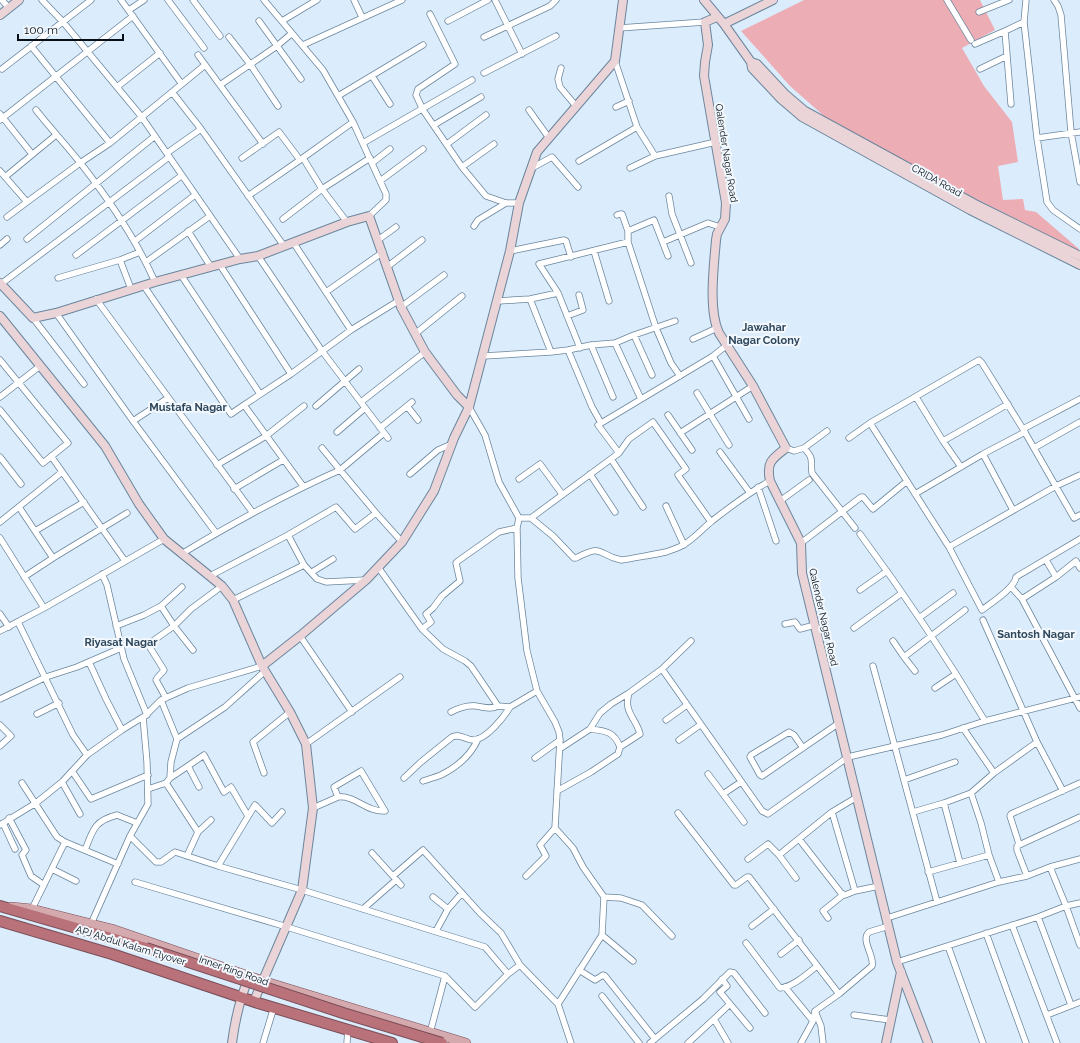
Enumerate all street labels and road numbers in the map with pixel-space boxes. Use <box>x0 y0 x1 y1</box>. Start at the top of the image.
street label: Qalender Nagar Road <box>713 103 740 203</box>
street label: CRIDA Road <box>910 162 964 199</box>
street label: Qalender Nagar Road <box>807 567 840 667</box>
street label: APJ Abdul Kalam Flyover <box>74 923 188 968</box>
street label: Inner Ring Road <box>198 953 270 988</box>

